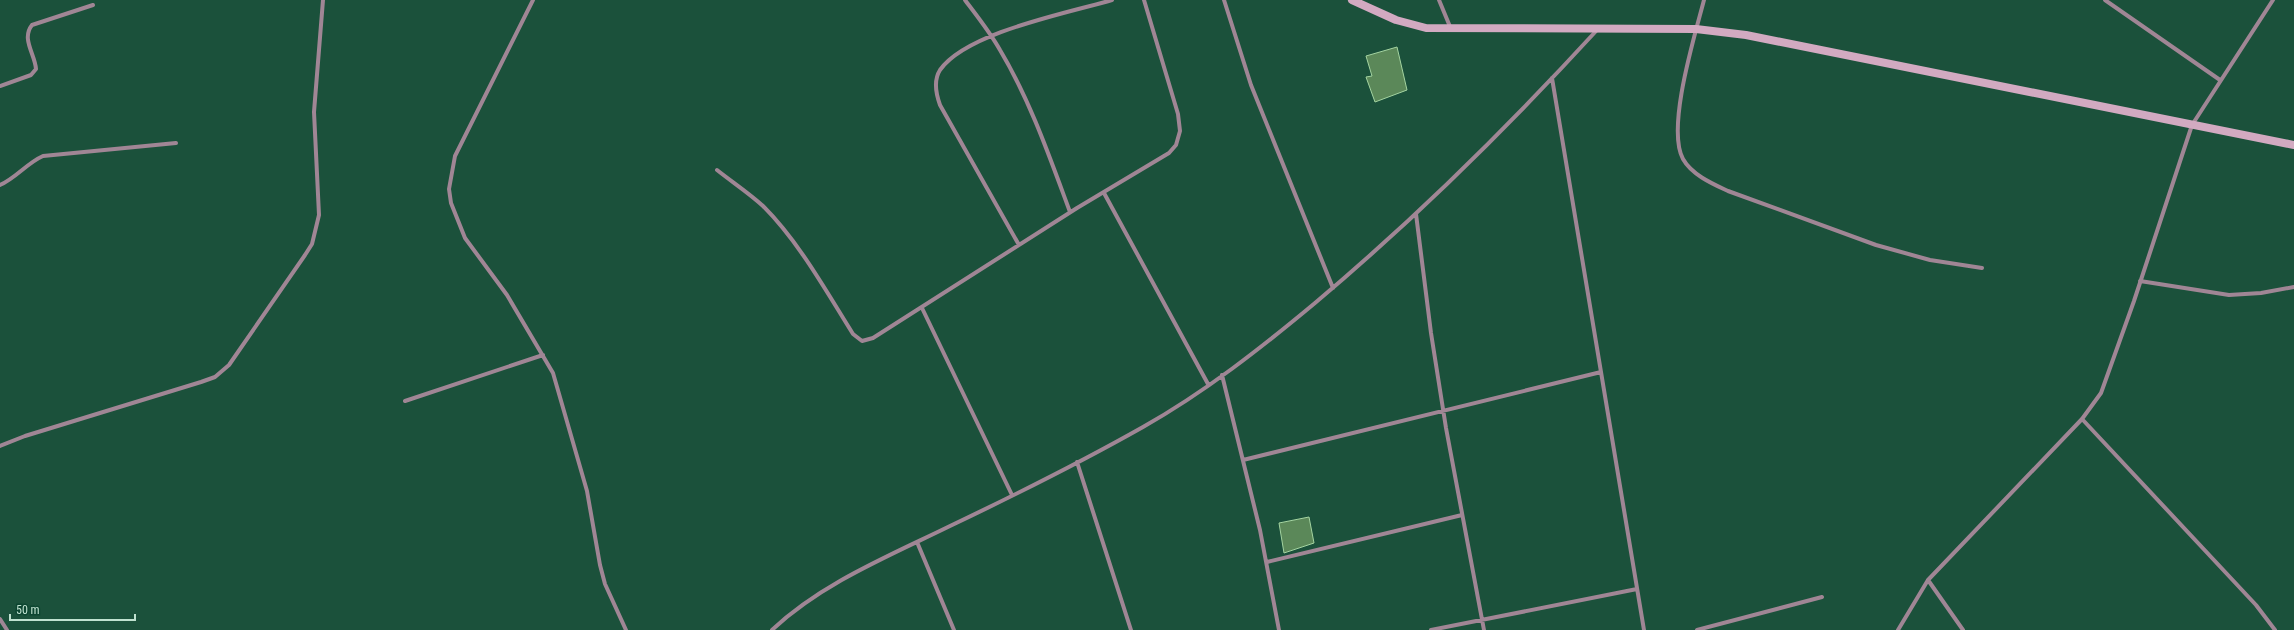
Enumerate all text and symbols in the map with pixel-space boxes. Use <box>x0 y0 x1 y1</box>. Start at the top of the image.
scale bar <box>10 596 135 622</box>
text: 50 m <box>16 603 40 617</box>

